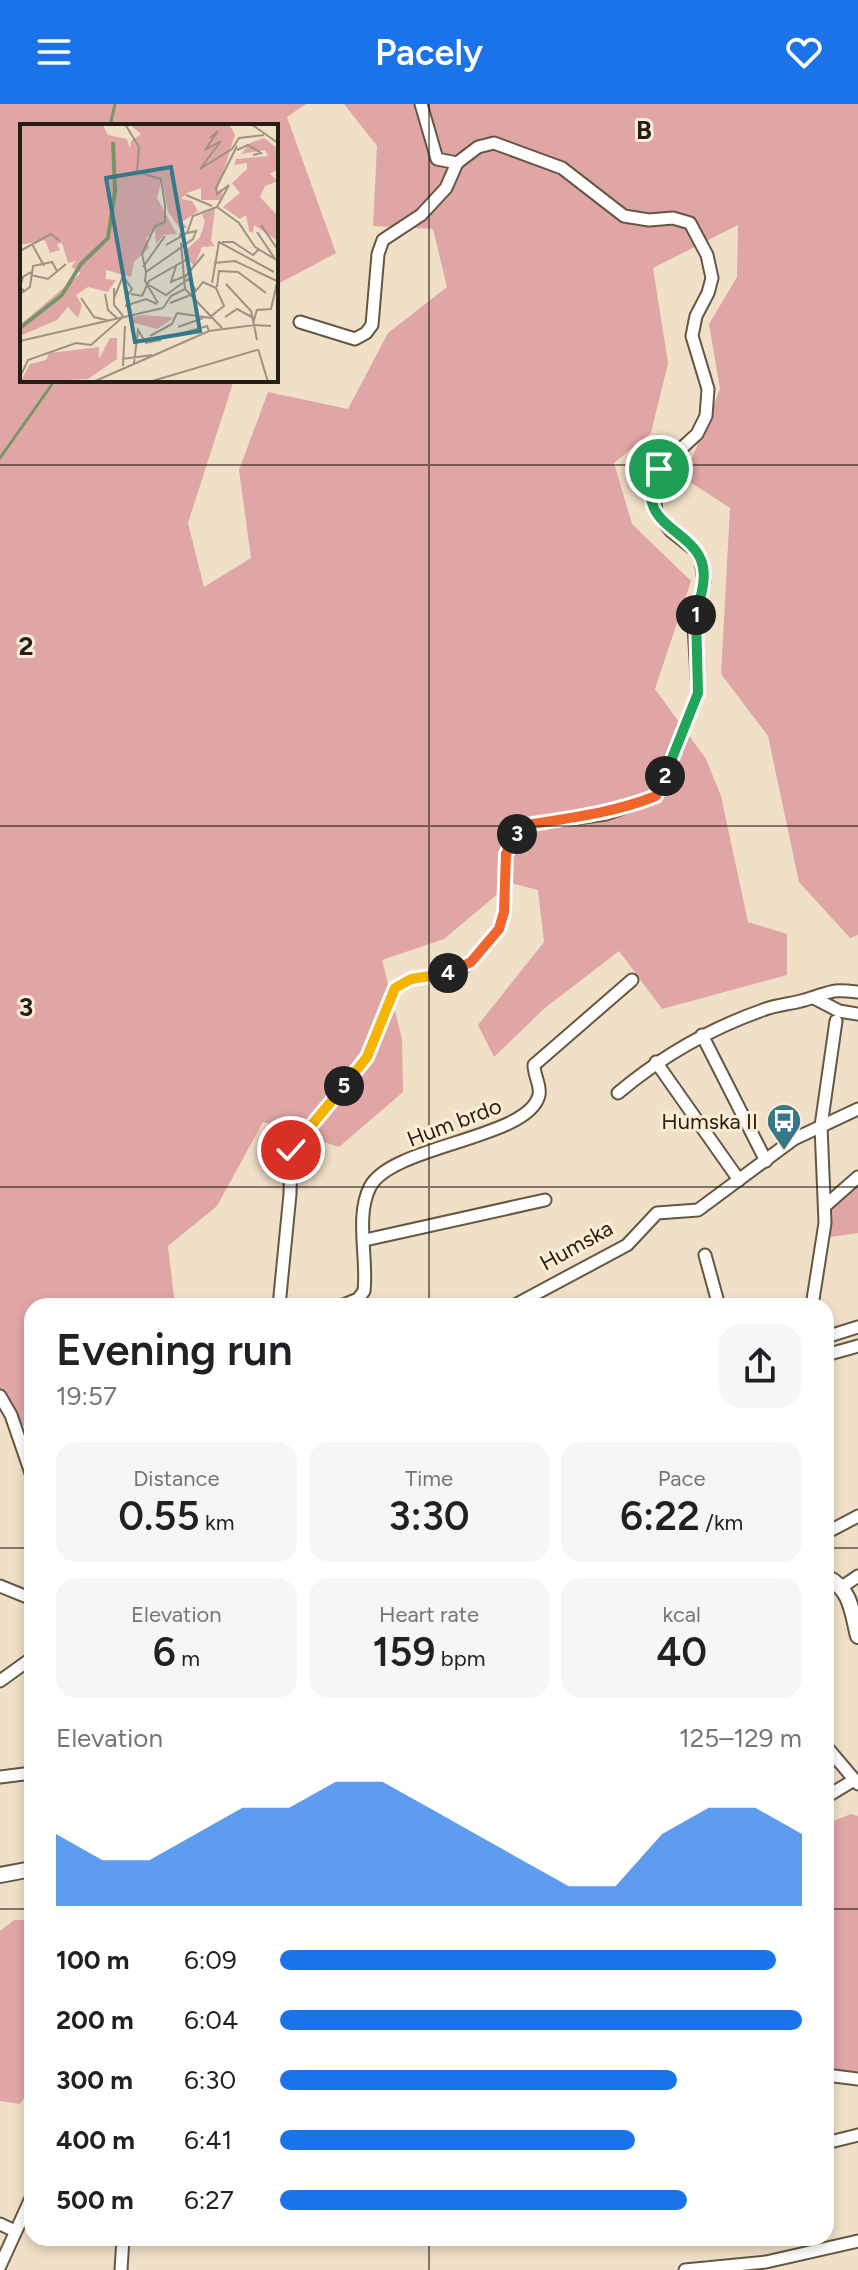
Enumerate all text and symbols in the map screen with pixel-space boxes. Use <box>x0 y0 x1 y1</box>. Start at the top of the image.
icon: menu <box>32 30 76 74</box>
icon: heart <box>782 30 826 74</box>
text: Pacely <box>375 31 483 74</box>
text: B <box>636 114 652 146</box>
inset map <box>20 124 278 382</box>
pin <box>625 435 693 503</box>
icon: arrive <box>637 447 681 491</box>
pin: 1 <box>676 595 716 635</box>
text: 1 <box>691 601 701 628</box>
text: 2 <box>18 630 34 662</box>
pin: 2 <box>645 756 685 796</box>
text: 2 <box>659 762 671 789</box>
pin: 3 <box>497 814 537 854</box>
text: 3 <box>511 820 523 847</box>
pin: 4 <box>428 953 468 993</box>
text: 4 <box>441 959 455 986</box>
text: 3 <box>19 991 33 1023</box>
pin: 5 <box>324 1066 364 1106</box>
text: 5 <box>338 1072 350 1099</box>
street label: Hum brdo <box>403 1092 505 1153</box>
bus stop icon: Humska II <box>765 1102 803 1152</box>
place label: Humska II <box>661 1108 758 1135</box>
pin <box>257 1116 325 1184</box>
icon: check <box>269 1128 313 1172</box>
street label: Humska <box>535 1214 618 1277</box>
text: Evening run <box>56 1323 293 1376</box>
button: share <box>718 1324 802 1408</box>
text: 19:57 <box>56 1380 117 1412</box>
text: Distance <box>133 1465 219 1492</box>
text: Time <box>405 1465 453 1492</box>
text: Pace <box>658 1465 705 1492</box>
text: 0.55 <box>118 1492 200 1540</box>
text: 3:30 <box>388 1492 470 1540</box>
text: 6:22 <box>620 1492 700 1540</box>
text: km <box>200 1509 234 1536</box>
text: /km <box>700 1509 743 1536</box>
text: Elevation <box>131 1601 222 1628</box>
text: Heart rate <box>379 1601 479 1628</box>
text: kcal <box>662 1601 701 1628</box>
text: 6 <box>153 1628 176 1676</box>
text: 159 <box>373 1628 435 1676</box>
text: 40 <box>656 1628 707 1676</box>
text: m <box>176 1645 200 1672</box>
text: bpm <box>435 1645 485 1672</box>
text: Elevation <box>56 1722 163 1754</box>
text: 125–129 m <box>679 1722 802 1754</box>
text: 100 m <box>56 1944 130 1976</box>
text: 6:09 <box>184 1944 237 1976</box>
text: 200 m <box>56 2004 134 2036</box>
text: 6:04 <box>184 2004 238 2036</box>
text: 300 m <box>56 2064 133 2096</box>
text: 6:30 <box>184 2064 236 2096</box>
text: 400 m <box>56 2124 135 2156</box>
text: 6:41 <box>184 2124 232 2156</box>
text: 500 m <box>56 2184 134 2216</box>
text: 6:27 <box>184 2184 234 2216</box>

